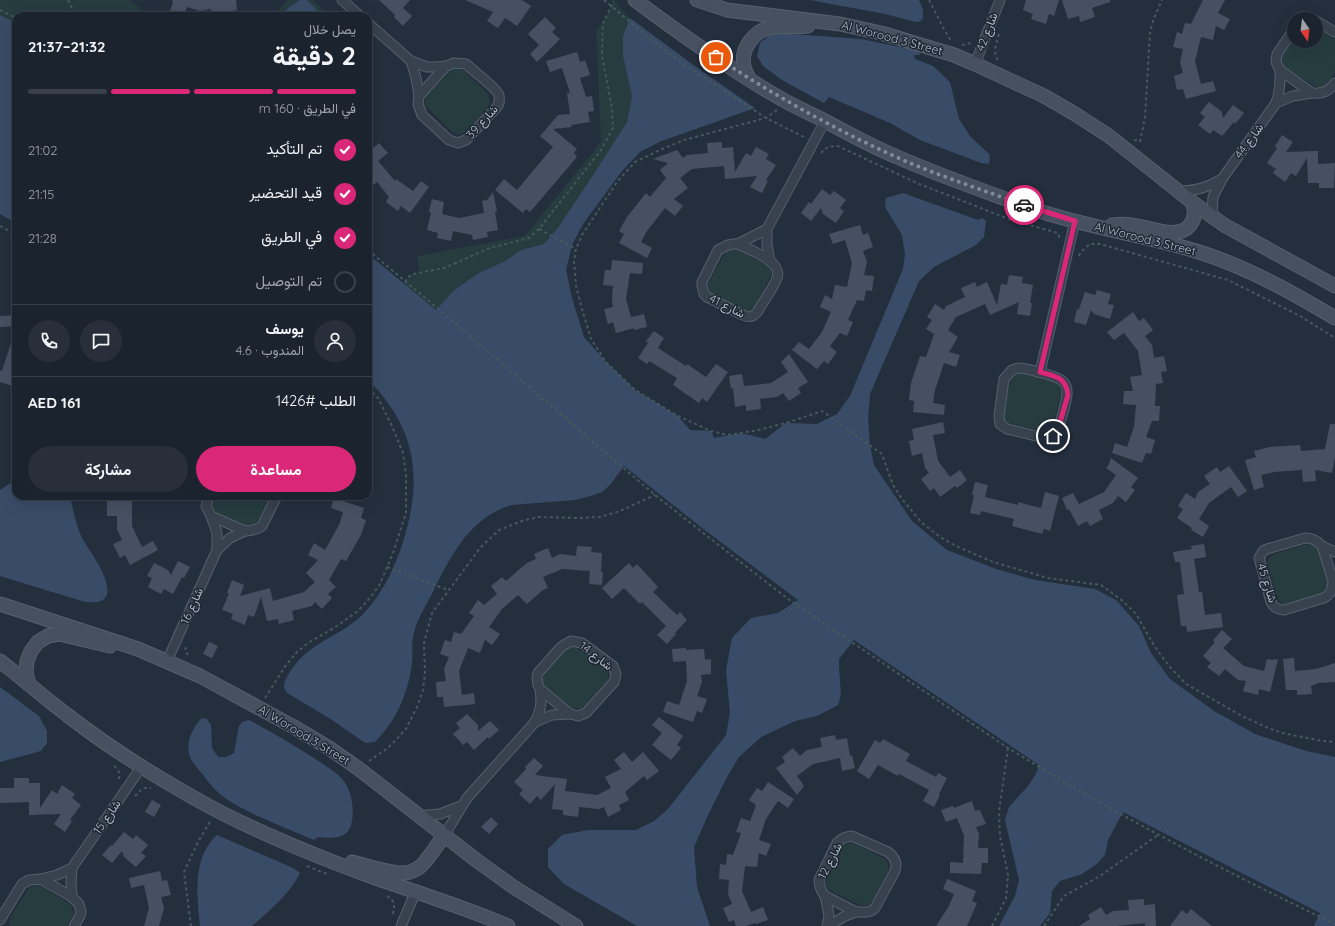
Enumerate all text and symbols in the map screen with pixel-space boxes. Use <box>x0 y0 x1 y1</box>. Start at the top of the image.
street label: شارع 42 <box>972 10 1003 54</box>
north arrow <box>1287 12 1323 48</box>
map controls <box>1287 12 1323 48</box>
street label: Al Worood 3 Street <box>840 17 944 58</box>
text: يصل خلال <box>304 21 356 37</box>
text: 21:32–21:37 <box>28 37 106 56</box>
text: 2 دقيقة <box>273 39 356 72</box>
pin <box>699 40 733 74</box>
icon: bag <box>705 46 727 68</box>
text: في الطريق · 160 m <box>259 100 356 116</box>
street label: شارع 39 <box>463 102 502 143</box>
street label: شارع 44 <box>1231 120 1268 163</box>
text: تم التأكيد <box>266 139 322 158</box>
icon: check <box>334 139 356 161</box>
text: 21:02 <box>28 142 57 158</box>
text: قيد التحضير <box>250 183 322 202</box>
icon: check <box>334 183 356 205</box>
courier <box>1004 185 1044 225</box>
text: 21:15 <box>28 186 54 202</box>
icon: car <box>1013 194 1035 216</box>
street label: Al Worood 3 Street <box>1093 219 1198 258</box>
text: في الطريق <box>261 227 322 246</box>
icon: check <box>334 227 356 249</box>
text: 21:28 <box>28 230 57 246</box>
text: تم التوصيل <box>255 271 322 290</box>
street label: شارع 41 <box>706 290 748 323</box>
text: يوسف <box>266 319 304 338</box>
button: phone <box>28 320 70 362</box>
button: chat <box>80 320 122 362</box>
button: person <box>314 320 356 362</box>
text: المندوب · 4.6 <box>236 342 304 358</box>
text: الطلب #1426 <box>276 391 356 410</box>
text: AED 161 <box>28 393 81 412</box>
pin <box>1036 419 1070 453</box>
icon: home <box>1042 425 1064 447</box>
button: مشاركة <box>28 446 188 492</box>
button: مساعدة <box>196 446 356 492</box>
street label: شارع 45 <box>1252 561 1281 605</box>
street label: شارع 16 <box>177 585 208 627</box>
street label: شارع 14 <box>575 638 616 675</box>
street label: Al Worood 3 Street <box>256 701 353 768</box>
street label: شارع 15 <box>89 797 125 838</box>
street label: شارع 12 <box>814 840 847 882</box>

